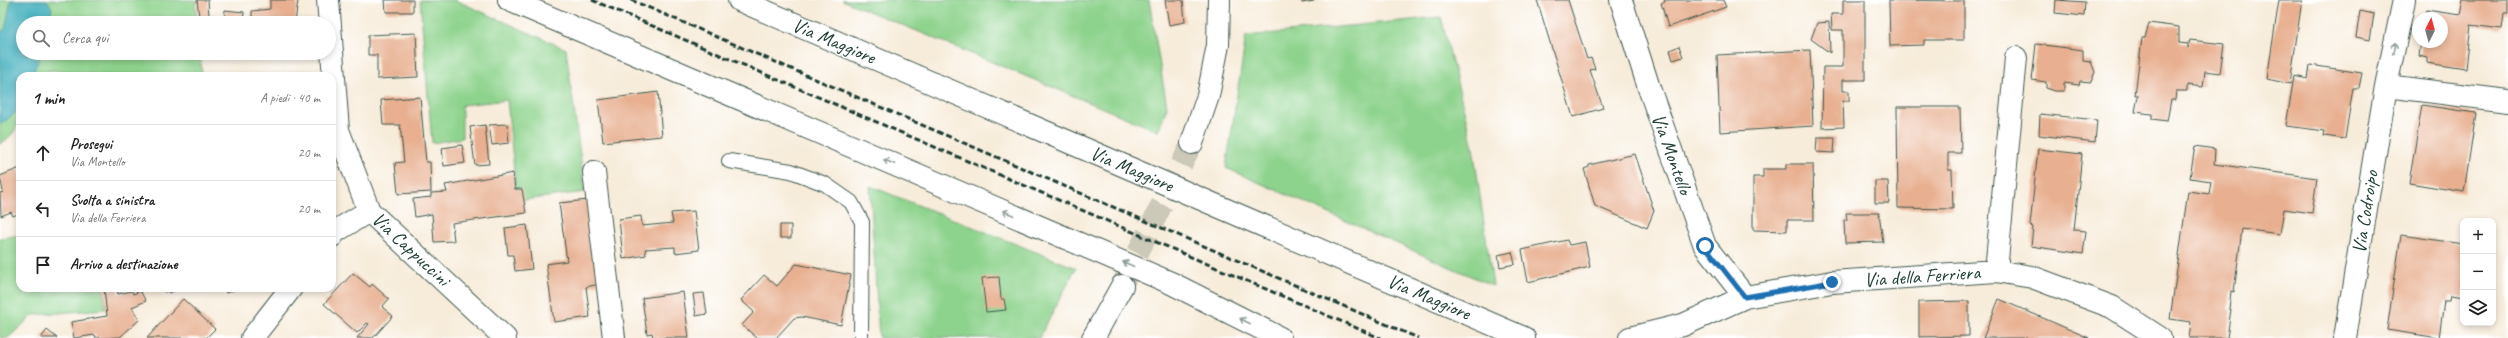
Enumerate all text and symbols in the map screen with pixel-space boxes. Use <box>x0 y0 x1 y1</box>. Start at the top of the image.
street label: Via Maggiore <box>789 12 881 70</box>
north arrow <box>2412 12 2448 48</box>
search box <box>16 16 336 60</box>
icon: search <box>30 27 52 49</box>
text: Cerca qui <box>62 29 108 48</box>
one-way arrow <box>2390 42 2398 55</box>
text: 1 min <box>32 88 65 109</box>
text: A piedi · 40 m <box>260 90 320 106</box>
street label: Via Montello <box>1646 110 1699 199</box>
text: Prosegui <box>70 135 112 154</box>
street label: Via Maggiore <box>1087 140 1179 198</box>
icon: ahead <box>32 142 54 164</box>
text: 20 m <box>298 145 320 161</box>
text: Via Montello <box>70 154 124 170</box>
one-way arrow <box>883 158 895 166</box>
street label: Via Codroipo <box>2346 168 2384 255</box>
text: Svolta a sinistra <box>70 191 154 210</box>
icon: left <box>32 198 54 220</box>
text: 20 m <box>298 201 320 217</box>
street label: Via Cappuccini <box>367 207 457 293</box>
one-way arrow <box>1003 209 1015 217</box>
text: Via della Ferriera <box>70 210 146 226</box>
map controls <box>2460 218 2496 326</box>
button: + <box>2460 218 2496 254</box>
route start <box>1696 237 1714 255</box>
icon: arrive <box>32 254 54 276</box>
button: − <box>2460 254 2496 290</box>
text: Arrivo a destinazione <box>70 255 178 274</box>
street label: Via della Ferriera <box>1863 259 1983 293</box>
one-way arrow <box>1122 260 1134 268</box>
street label: Via Maggiore <box>1384 268 1476 326</box>
route end <box>1823 273 1841 291</box>
button: layers <box>2460 290 2496 326</box>
one-way arrow <box>1239 317 1251 324</box>

